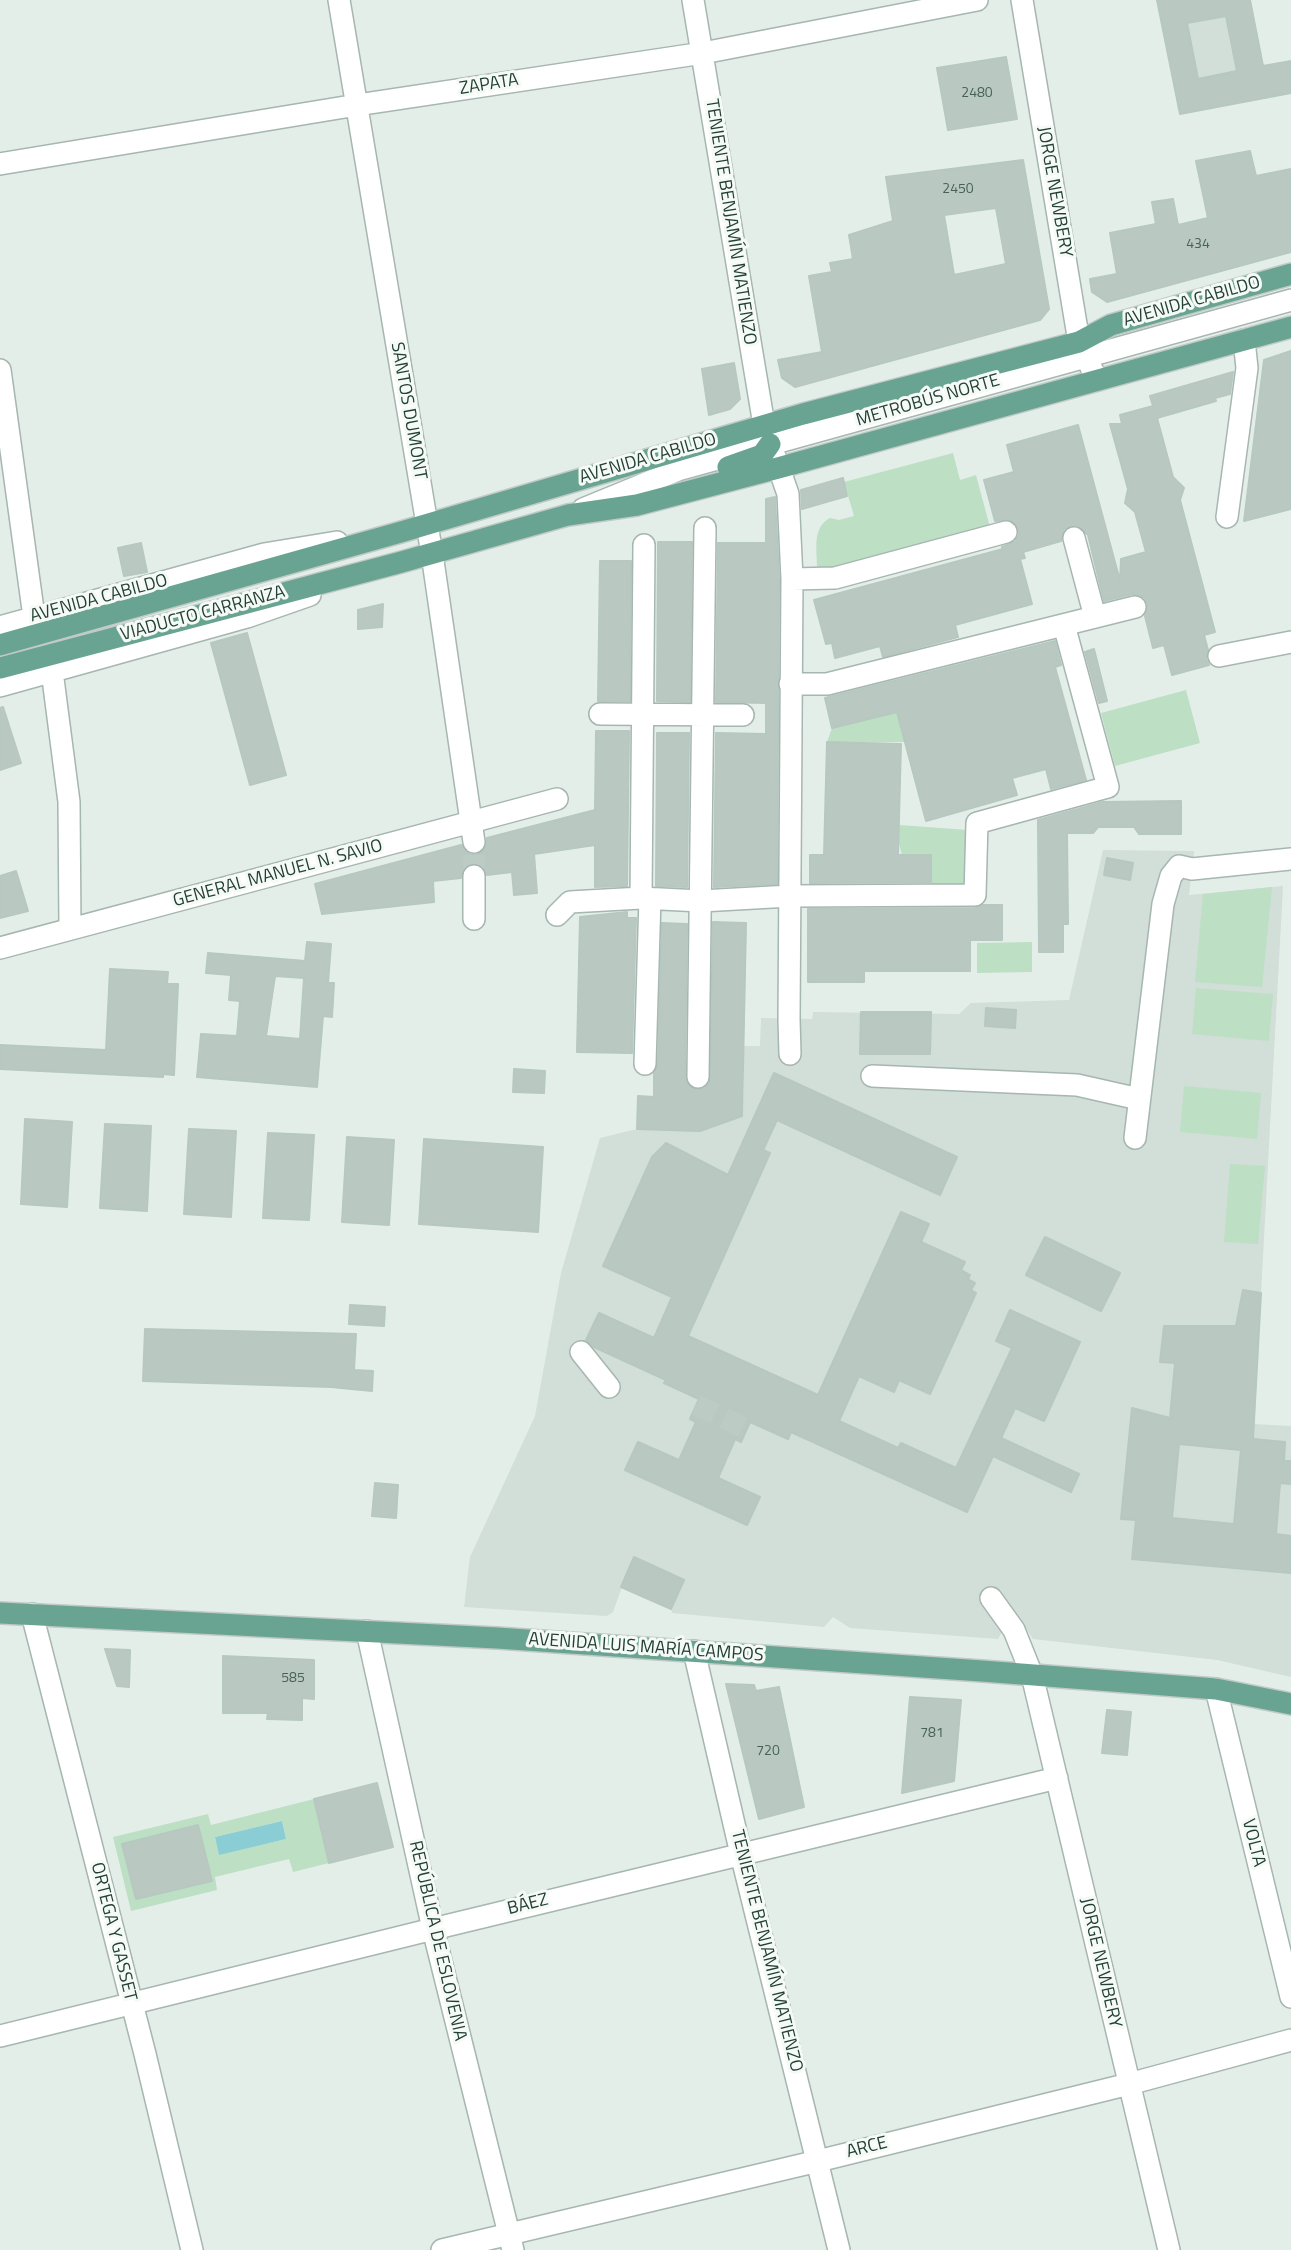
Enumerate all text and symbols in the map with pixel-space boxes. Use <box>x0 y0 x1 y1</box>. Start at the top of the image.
street label: ZAPATA <box>458 70 520 100</box>
house number: 2480 <box>961 86 993 102</box>
street label: TENIENTE BENJAMÍN MATIENZO <box>700 97 760 347</box>
street label: JORGE NEWBERY <box>1032 125 1076 259</box>
house number: 2450 <box>942 182 974 198</box>
house number: 434 <box>1186 237 1210 253</box>
street label: AVENIDA CABILDO <box>1121 272 1263 332</box>
street label: SANTOS DUMONT <box>385 341 431 481</box>
street label: METROBÚS NORTE <box>854 370 1002 432</box>
street label: AVENIDA CABILDO <box>577 429 719 489</box>
street label: AVENIDA CABILDO <box>28 570 170 628</box>
street label: VIADUCTO CARRANZA <box>118 582 288 646</box>
street label: GENERAL MANUEL N. SAVIO <box>171 836 385 912</box>
street label: AVENIDA LUIS MARÍA CAMPOS <box>528 1629 764 1667</box>
house number: 585 <box>281 1671 305 1687</box>
house number: 781 <box>920 1726 944 1742</box>
house number: 720 <box>756 1744 780 1760</box>
street label: VOLTA <box>1237 1817 1269 1869</box>
street label: TENIENTE BENJAMÍN MATIENZO <box>725 1828 807 2074</box>
street label: REPÚBLICA DE ESLOVENIA <box>403 1839 471 2043</box>
street label: ORTEGA Y GASSET <box>85 1860 141 2004</box>
street label: BÁEZ <box>505 1890 551 1920</box>
street label: JORGE NEWBERY <box>1075 1896 1125 2030</box>
street label: ARCE <box>844 2132 890 2164</box>

